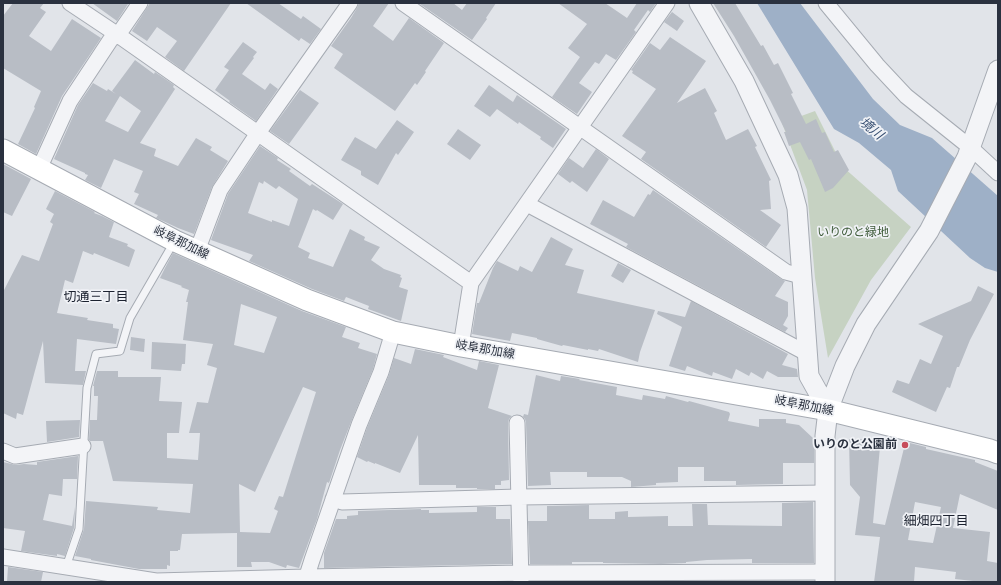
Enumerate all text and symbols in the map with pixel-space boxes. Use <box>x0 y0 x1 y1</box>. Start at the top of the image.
water label: 境川 <box>856 115 886 143</box>
street label: 岐阜那加線 <box>151 223 211 263</box>
park label: いりのと緑地 <box>817 226 889 240</box>
district label: 切通三丁目 <box>64 290 128 306</box>
street label: 岐阜那加線 <box>454 338 516 362</box>
street label: 岐阜那加線 <box>773 393 835 419</box>
place label: いりのと公園前 <box>813 438 897 452</box>
marker: いりのと公園前 <box>900 440 910 450</box>
district label: 細畑四丁目 <box>904 514 968 530</box>

